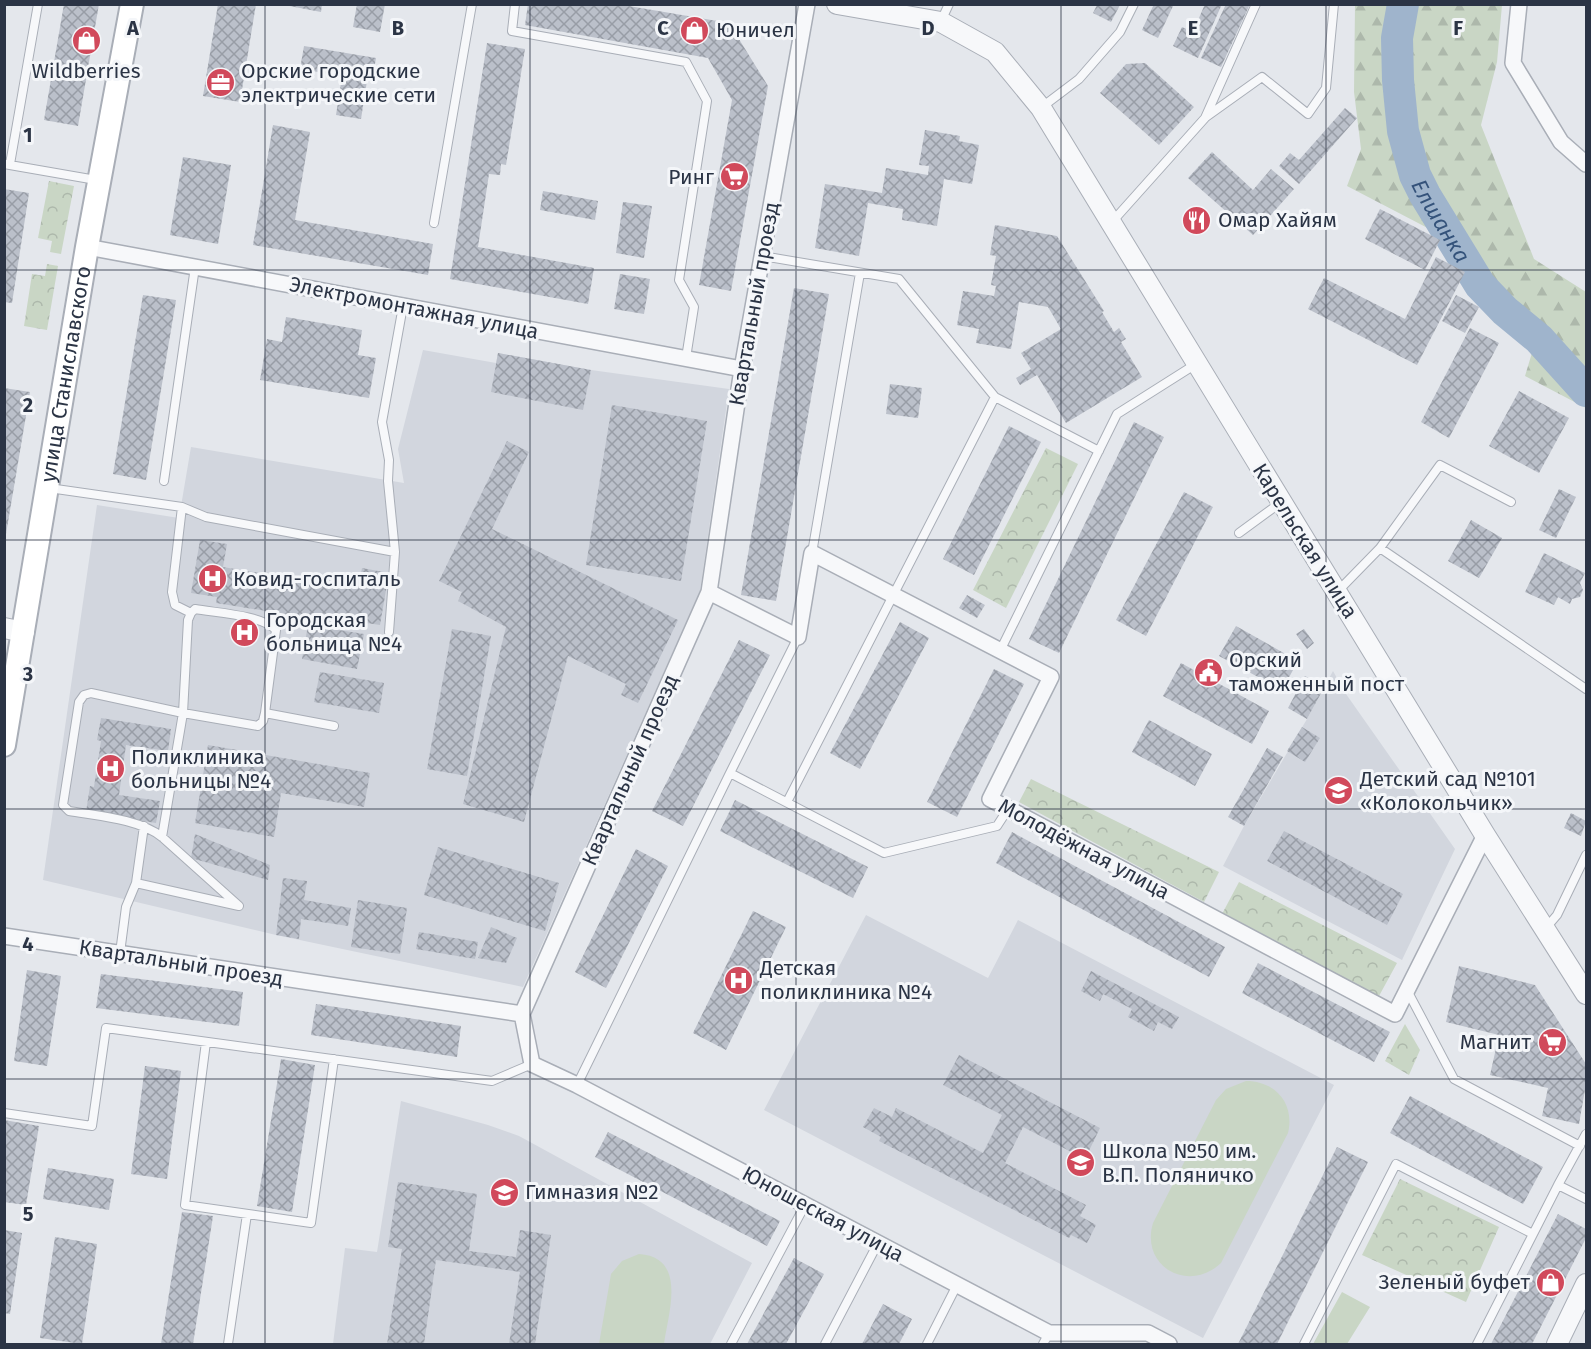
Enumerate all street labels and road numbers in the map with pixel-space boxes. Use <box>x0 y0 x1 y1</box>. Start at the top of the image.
street label: Квартальный проезд <box>723 200 785 408</box>
street label: улица Станиславского <box>35 264 97 484</box>
street label: Электромонтажная улица <box>287 271 541 345</box>
street label: Карельская улица <box>1247 459 1363 623</box>
street label: Квартальный проезд <box>576 670 684 870</box>
street label: Молодёжная улица <box>994 793 1174 905</box>
street label: Квартальный проезд <box>77 934 285 992</box>
street label: Юношеская улица <box>738 1160 908 1268</box>

